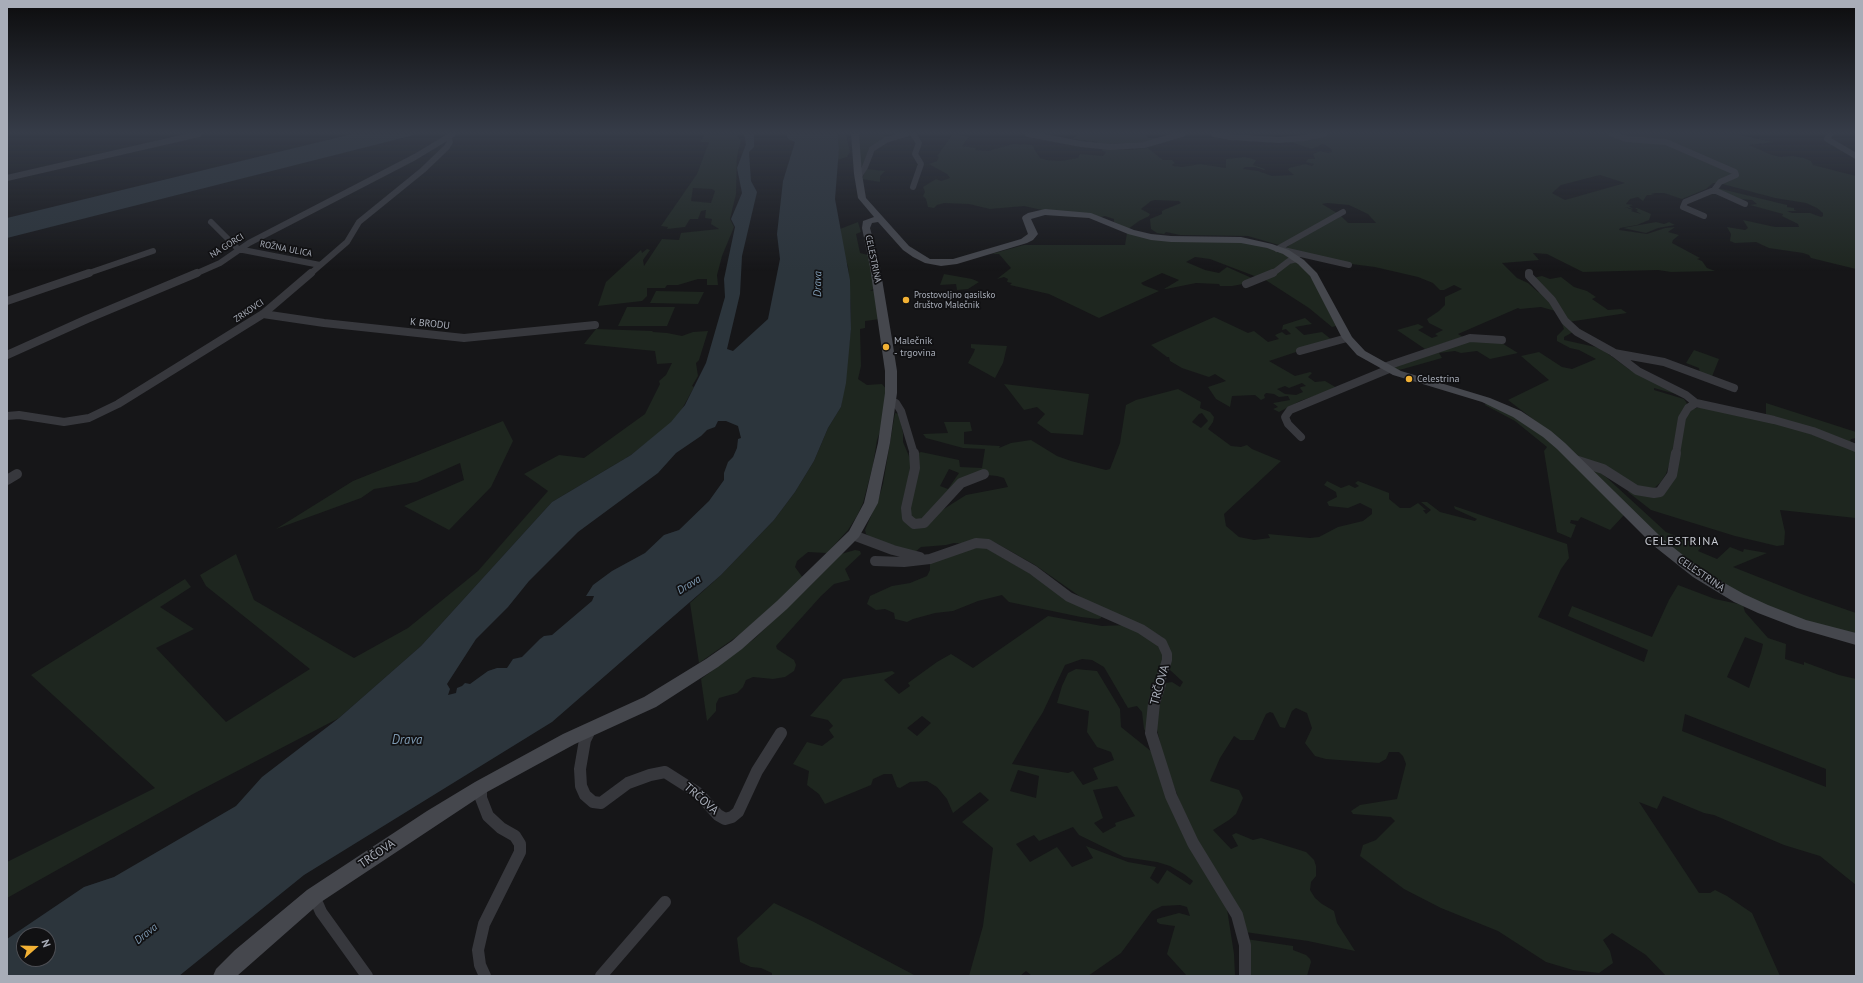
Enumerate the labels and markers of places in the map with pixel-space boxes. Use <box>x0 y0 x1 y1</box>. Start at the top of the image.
place label: Prostovoljno gasilsko društvo Malečnik <box>914 290 995 311</box>
marker: Prostovoljno gasilsko društvo Malečnik <box>901 295 911 305</box>
place label: Malečnik - trgovina <box>894 335 936 358</box>
marker: Malečnik - trgovina <box>881 342 891 352</box>
place label: Celestrina <box>1417 373 1460 385</box>
marker: Celestrina <box>1404 374 1414 384</box>

